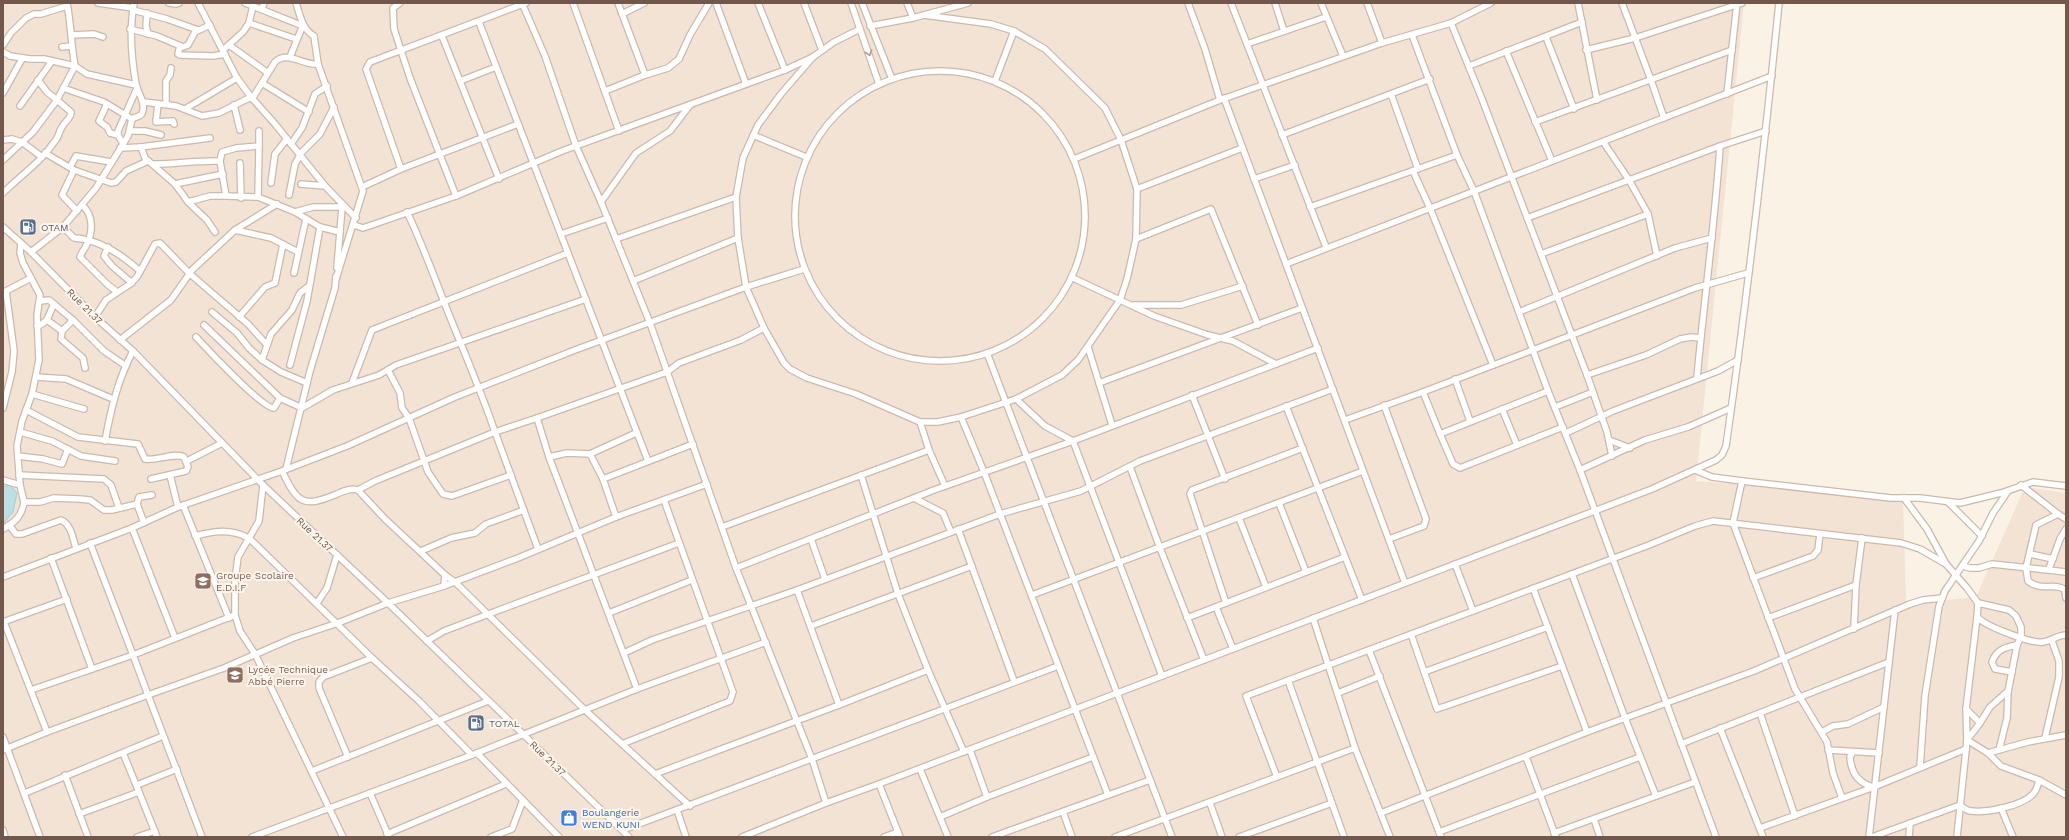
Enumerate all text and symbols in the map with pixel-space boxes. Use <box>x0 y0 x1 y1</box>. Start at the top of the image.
one-way arrow <box>864 49 872 56</box>
fuel station icon: OTAM <box>18 217 38 237</box>
place label: OTAM <box>41 222 69 233</box>
street label: Rue 21.37 <box>65 286 105 327</box>
street label: Rue 21.37 <box>294 515 335 554</box>
place label: Groupe Scolaire E.D.I.F <box>216 570 294 593</box>
school or university icon: Groupe Scolaire E.D.I.F <box>193 571 213 591</box>
place label: Lycée Technique Abbé Pierre <box>248 664 328 687</box>
school or university icon: Lycée Technique Abbé Pierre <box>225 665 245 685</box>
fuel station icon: TOTAL <box>466 713 486 733</box>
place label: TOTAL <box>489 718 520 729</box>
street label: Rue 21.37 <box>528 739 568 778</box>
place label: Boulangerie WEND KUNI <box>582 807 640 830</box>
shop icon: Boulangerie WEND KUNI <box>559 808 579 828</box>

